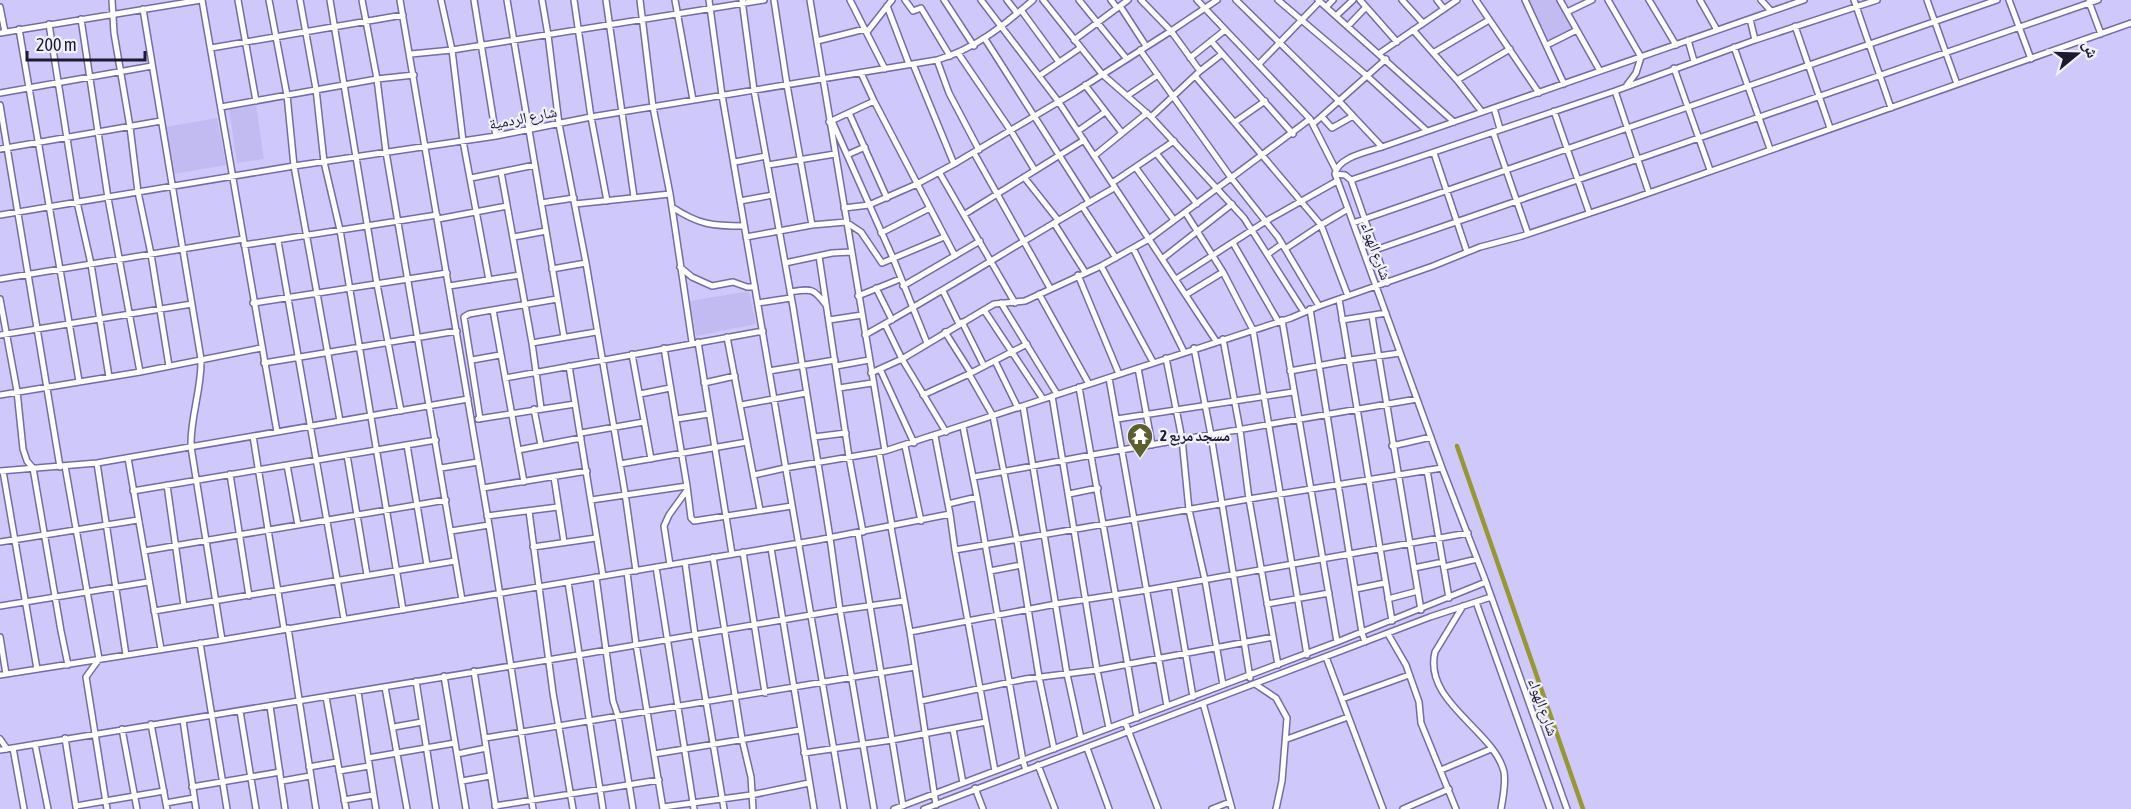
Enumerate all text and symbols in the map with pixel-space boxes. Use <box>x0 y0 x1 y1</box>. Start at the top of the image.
scale bar <box>27 24 146 62</box>
north arrow <box>2047 24 2107 84</box>
text: 200 m <box>36 34 77 55</box>
text: ش <box>2079 38 2102 60</box>
street label: شارع الردمية <box>488 103 559 134</box>
street label: شارع الهواء <box>1356 220 1395 283</box>
temple icon: مسجد مربع 2 <box>1125 421 1155 459</box>
place label: مسجد مربع 2 <box>1160 427 1230 446</box>
street label: شارع الهواء <box>1523 676 1562 739</box>

